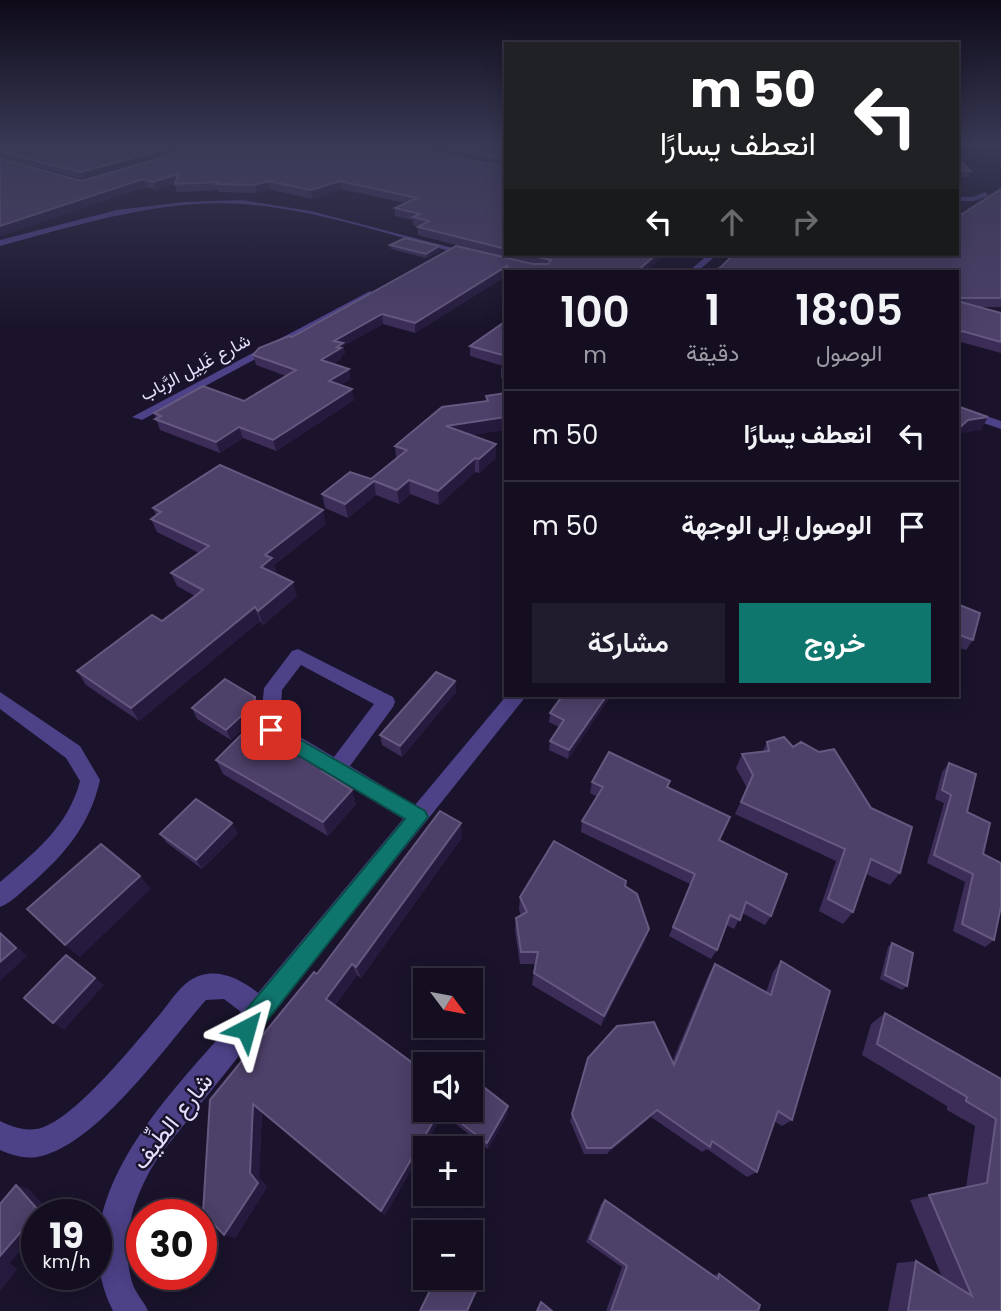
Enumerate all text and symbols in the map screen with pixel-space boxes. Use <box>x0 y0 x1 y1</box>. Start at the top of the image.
text: 50 m <box>690 56 816 124</box>
icon: left <box>840 70 931 161</box>
text: انعطف يسارًا <box>660 121 816 166</box>
icon: left <box>640 203 678 241</box>
icon: ahead <box>713 203 751 241</box>
icon: right <box>786 203 824 241</box>
text: 1 <box>705 281 720 340</box>
text: 18:05 <box>795 281 903 340</box>
text: 100 <box>560 283 630 342</box>
street label: شارع غَلِيل الرَّباب <box>135 327 255 407</box>
text: دقيقة <box>686 337 739 369</box>
text: الوصول <box>816 337 882 369</box>
text: m <box>583 339 607 371</box>
text: انعطف يسارًا <box>743 416 872 452</box>
text: 50 m <box>532 417 598 453</box>
icon: left <box>893 417 931 455</box>
text: الوصول إلى الوجهة <box>681 507 872 543</box>
text: 50 m <box>532 508 598 544</box>
icon: arrive <box>893 508 931 546</box>
button: مشاركة <box>532 603 725 683</box>
button: خروج <box>739 603 931 683</box>
pin <box>241 700 301 760</box>
icon: arrive <box>252 711 290 749</box>
north arrow <box>413 968 483 1038</box>
map controls <box>413 968 483 1290</box>
position arrow <box>209 992 283 1066</box>
button: sound <box>413 1052 483 1122</box>
street label: شارع الطِّيف <box>123 1065 220 1176</box>
button: + <box>413 1136 483 1206</box>
speed limit sign: 30 <box>126 1199 217 1290</box>
text: 19 <box>49 1211 84 1260</box>
button: − <box>413 1220 483 1290</box>
text: km/h <box>43 1249 90 1274</box>

